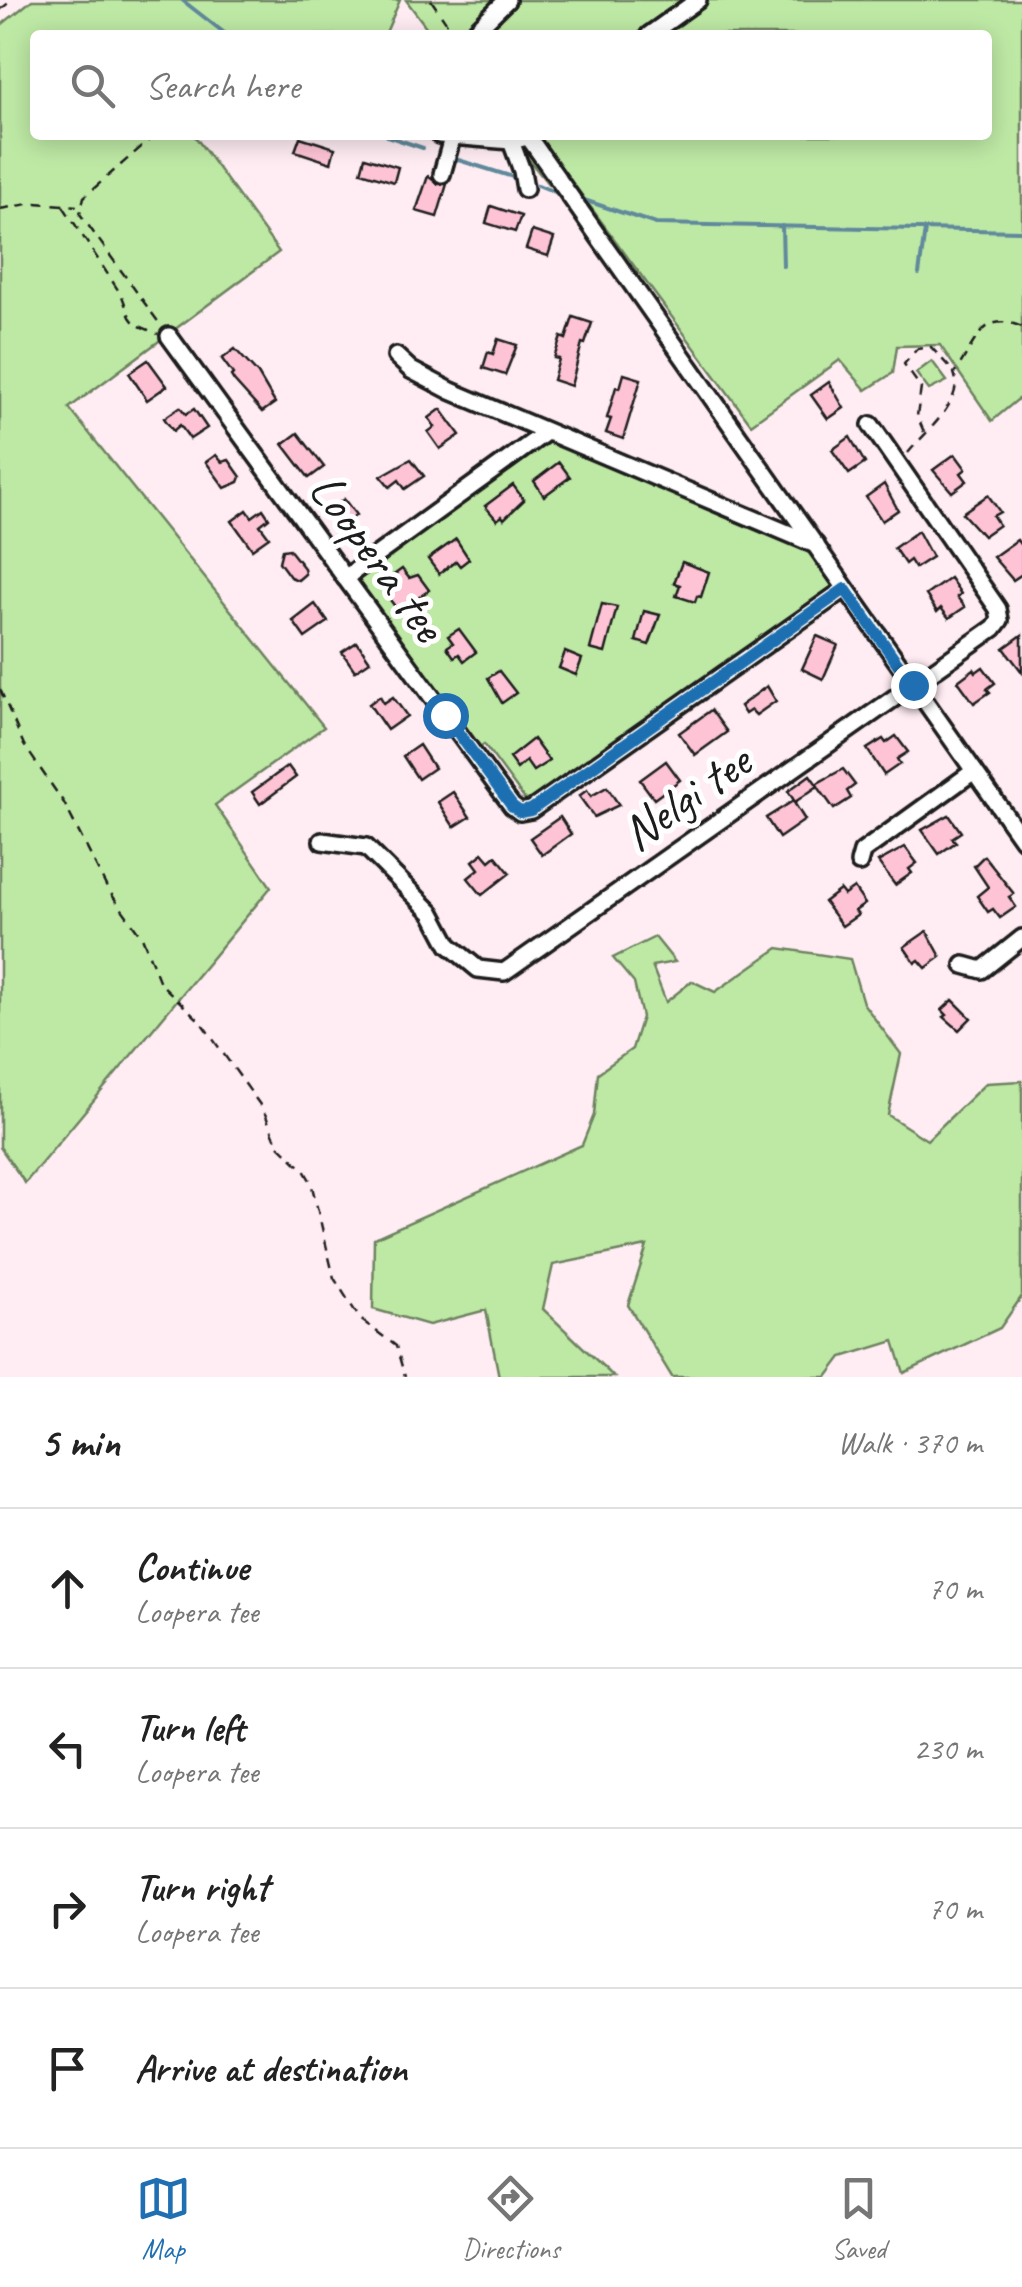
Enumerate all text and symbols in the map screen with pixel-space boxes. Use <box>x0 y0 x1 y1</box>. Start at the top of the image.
search box <box>30 30 992 140</box>
icon: search <box>65 58 120 113</box>
text: Search here <box>145 62 300 109</box>
street label: Loopera tee <box>296 460 462 656</box>
route end <box>891 663 937 709</box>
route start <box>423 693 469 739</box>
street label: Nelgi tee <box>609 728 766 864</box>
text: 5 min <box>40 1416 120 1469</box>
text: Walk · 370 m <box>838 1422 982 1463</box>
text: Continue <box>135 1544 249 1591</box>
icon: ahead <box>40 1561 95 1616</box>
text: 70 m <box>928 1568 982 1609</box>
text: Loopera tee <box>135 1591 258 1632</box>
text: Turn left <box>135 1704 245 1751</box>
icon: left <box>40 1721 95 1776</box>
text: 230 m <box>913 1728 982 1769</box>
text: Loopera tee <box>135 1751 258 1792</box>
text: Turn right <box>135 1864 269 1911</box>
icon: right <box>40 1881 95 1936</box>
text: 70 m <box>928 1888 982 1929</box>
text: Loopera tee <box>135 1911 258 1952</box>
icon: arrive <box>40 2041 95 2096</box>
text: Arrive at destination <box>135 2045 407 2092</box>
tab: Map <box>136 2171 191 2266</box>
tab: Directions <box>462 2171 560 2266</box>
tab: Saved <box>831 2171 886 2266</box>

